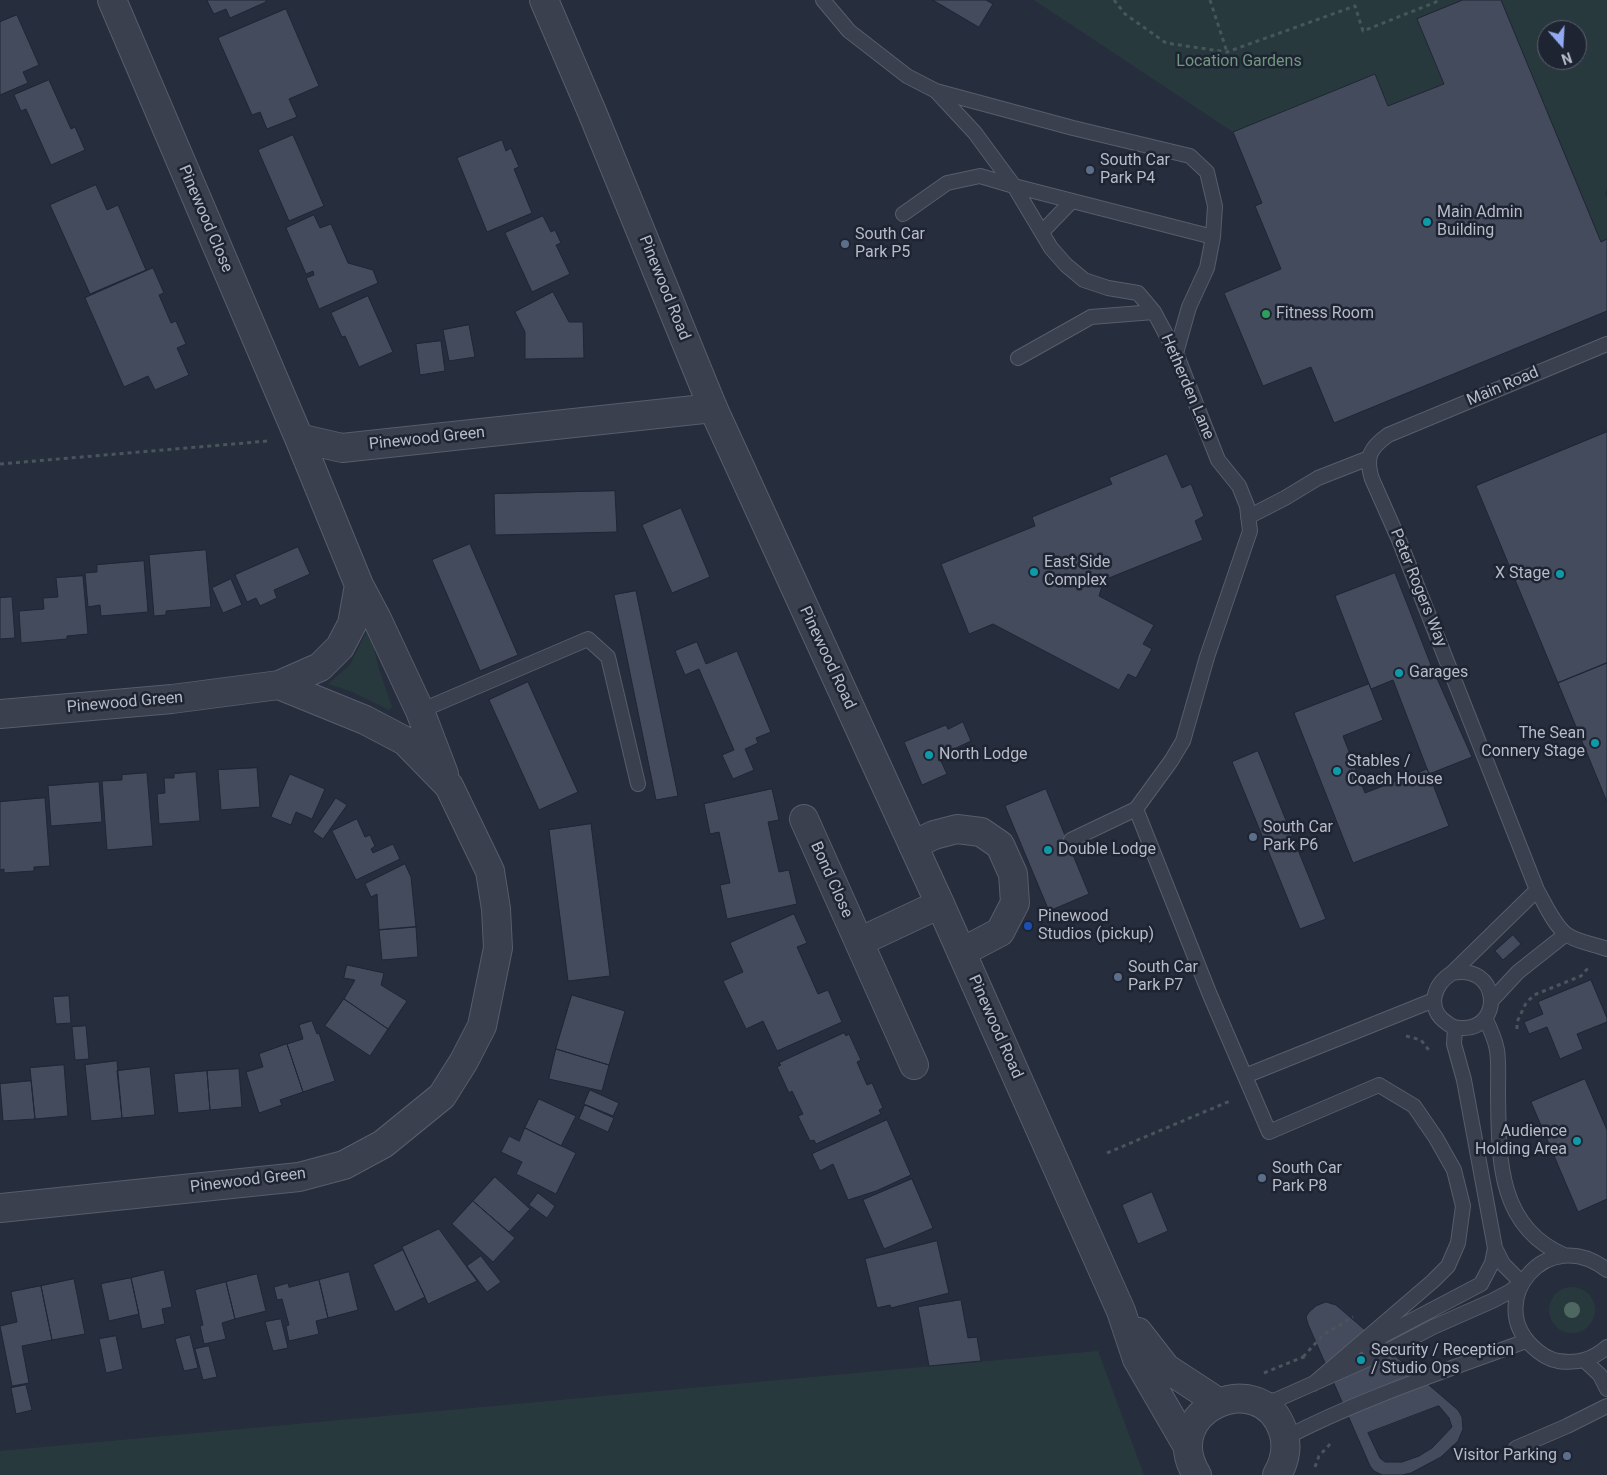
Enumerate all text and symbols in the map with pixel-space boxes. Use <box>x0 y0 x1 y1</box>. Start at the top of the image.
north arrow <box>1537 20 1587 70</box>
text: N <box>1559 49 1574 67</box>
park label: Location Gardens <box>1176 52 1302 72</box>
place label: South Car Park P4 <box>1100 151 1170 189</box>
street label: Pinewood Close <box>174 162 236 276</box>
marker: South Car Park P4 <box>1084 164 1096 176</box>
place label: Main Admin Building <box>1437 203 1523 241</box>
marker: Main Admin Building <box>1421 216 1433 228</box>
place label: South Car Park P5 <box>855 225 925 263</box>
street label: Pinewood Road <box>634 233 694 343</box>
marker: South Car Park P5 <box>839 238 851 250</box>
place label: Fitness Room <box>1276 304 1374 324</box>
marker: Fitness Room <box>1260 308 1272 320</box>
street label: Hetherden Lane <box>1156 331 1218 443</box>
street label: Main Road <box>1464 363 1542 411</box>
street label: Pinewood Green <box>368 423 486 455</box>
street label: Peter Rogers Way <box>1386 526 1450 650</box>
place label: East Side Complex <box>1044 553 1110 591</box>
place label: X Stage <box>1495 564 1550 584</box>
marker: East Side Complex <box>1028 566 1040 578</box>
marker: X Stage <box>1554 568 1566 580</box>
street label: Pinewood Road <box>795 604 859 712</box>
place label: Garages <box>1409 663 1468 683</box>
marker: Garages <box>1393 667 1405 679</box>
street label: Pinewood Green <box>66 688 184 718</box>
place label: The Sean Connery Stage <box>1481 724 1585 762</box>
marker: The Sean Connery Stage <box>1589 737 1601 749</box>
place label: North Lodge <box>939 745 1028 765</box>
marker: North Lodge <box>923 749 935 761</box>
place label: Stables / Coach House <box>1347 752 1442 790</box>
marker: Stables / Coach House <box>1331 765 1343 777</box>
place label: South Car Park P6 <box>1263 818 1333 856</box>
marker: South Car Park P6 <box>1247 831 1259 843</box>
street label: Bond Close <box>806 839 856 921</box>
place label: Double Lodge <box>1058 840 1156 860</box>
marker: Double Lodge <box>1042 844 1054 856</box>
place label: Pinewood Studios (pickup) <box>1038 907 1154 945</box>
marker: Pinewood Studios (pickup) <box>1022 920 1034 932</box>
place label: South Car Park P7 <box>1128 958 1198 996</box>
marker: South Car Park P7 <box>1112 971 1124 983</box>
street label: Pinewood Road <box>964 972 1026 1082</box>
place label: Audience Holding Area <box>1475 1122 1567 1160</box>
marker: Audience Holding Area <box>1571 1135 1583 1147</box>
place label: South Car Park P8 <box>1272 1159 1342 1197</box>
street label: Pinewood Green <box>189 1164 307 1198</box>
marker: South Car Park P8 <box>1256 1172 1268 1184</box>
place label: Security / Reception / Studio Ops <box>1371 1341 1514 1379</box>
marker: Security / Reception / Studio Ops <box>1355 1354 1367 1366</box>
place label: Visitor Parking <box>1453 1446 1557 1466</box>
marker: Visitor Parking <box>1561 1450 1573 1462</box>

